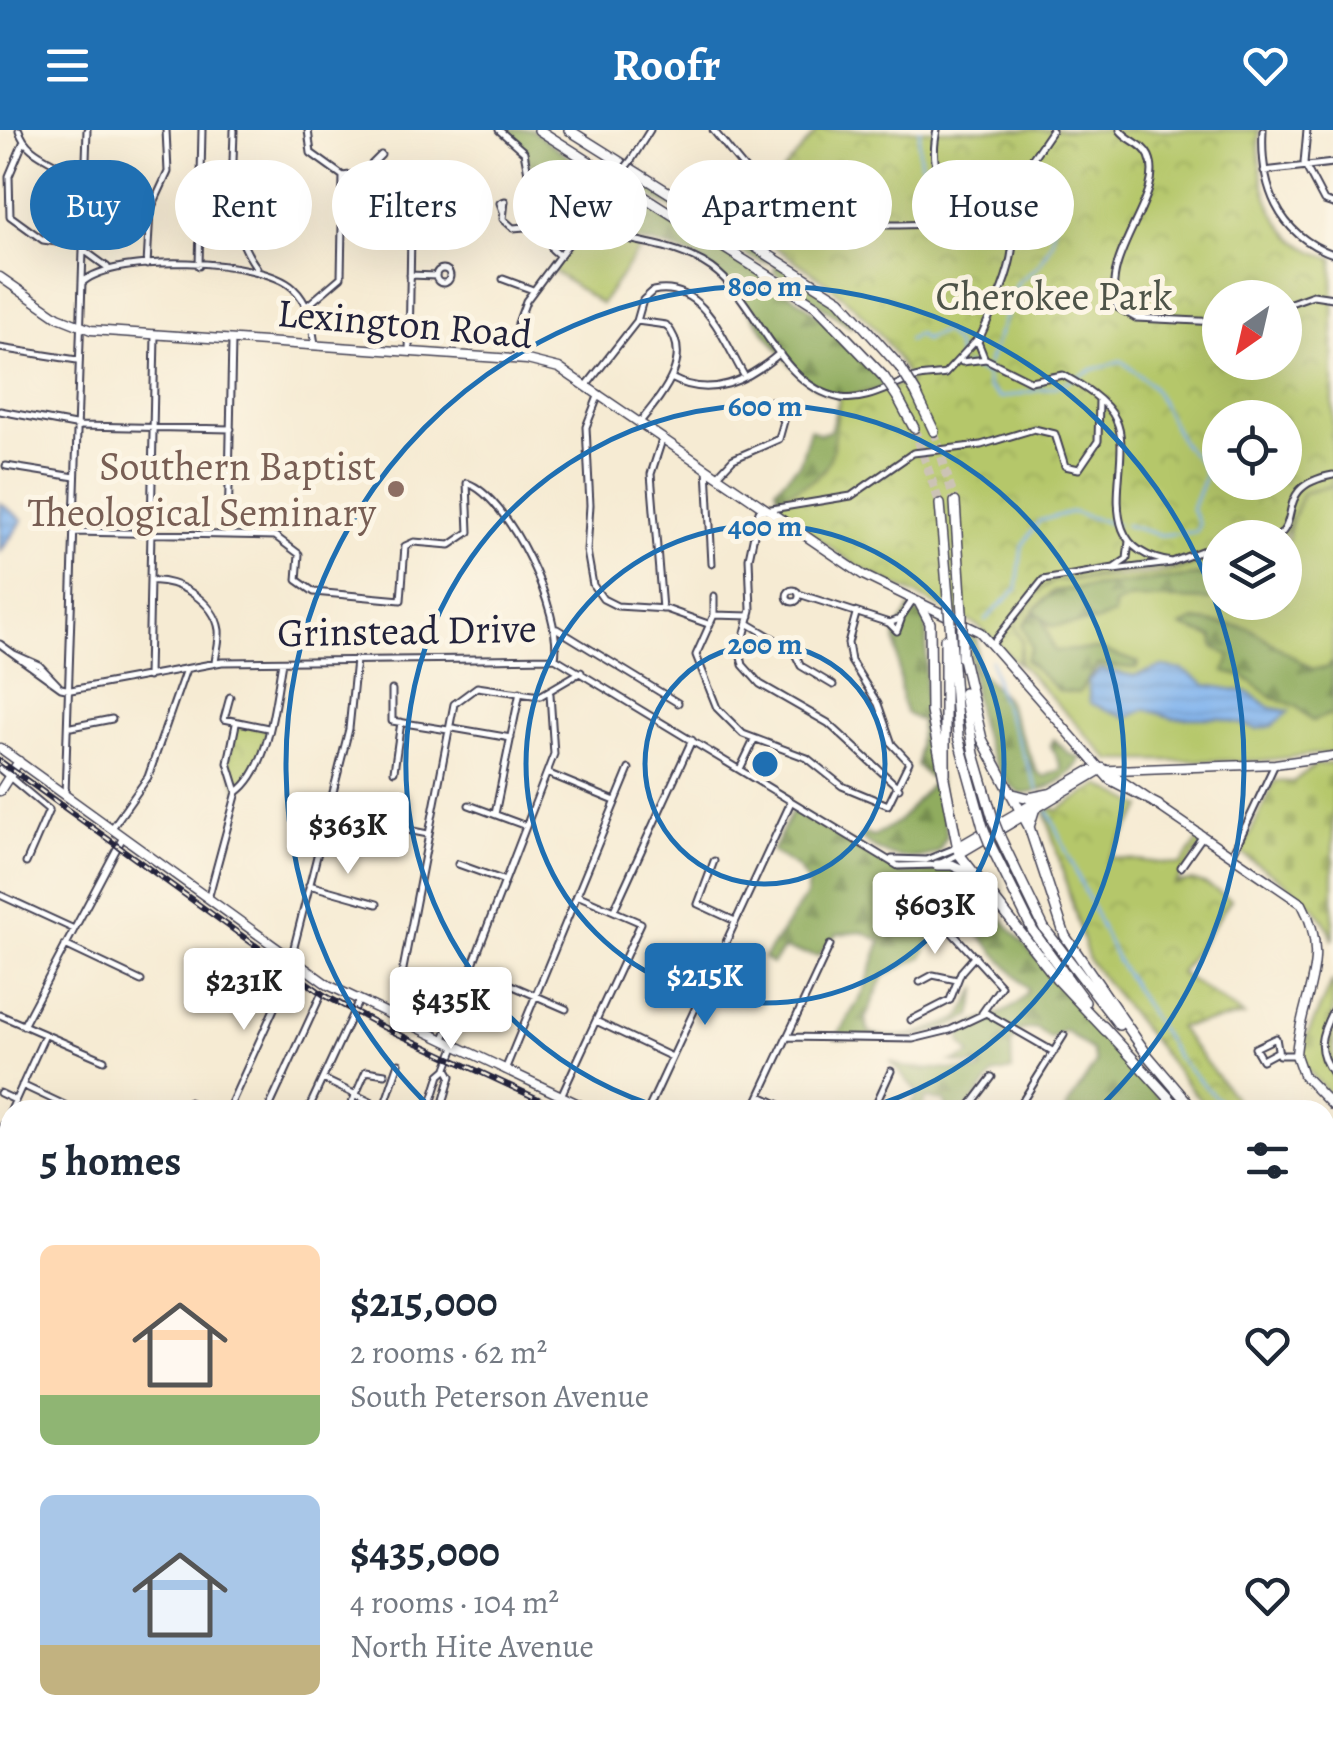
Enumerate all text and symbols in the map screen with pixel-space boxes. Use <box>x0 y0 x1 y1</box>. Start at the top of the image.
text: Roofr <box>613 34 720 96</box>
icon: menu <box>40 38 95 93</box>
icon: heart <box>1238 38 1293 93</box>
chip: Buy <box>30 160 155 250</box>
chip: Rent <box>175 160 312 250</box>
chip: Filters <box>332 160 493 250</box>
chip: New <box>513 160 647 250</box>
chip: Apartment <box>667 160 892 250</box>
chip: House <box>912 160 1074 250</box>
text: 800 m <box>728 266 802 306</box>
park label: Cherokee Park <box>935 269 1173 324</box>
north arrow <box>1202 280 1302 380</box>
map controls <box>1202 280 1302 620</box>
street label: Lexington Road <box>275 285 535 362</box>
text: 600 m <box>728 386 802 426</box>
button: locate <box>1202 400 1302 500</box>
place label: Southern Baptist Theological Seminary <box>27 439 377 540</box>
marker: Southern Baptist Theological Seminary <box>385 478 407 500</box>
text: 400 m <box>728 506 802 546</box>
button: layers <box>1202 520 1302 620</box>
street label: Grinstead Drive <box>277 601 537 660</box>
text: 200 m <box>727 624 803 664</box>
centre of rings <box>747 746 783 782</box>
pin: $363K <box>278 792 418 877</box>
text: $363K <box>309 802 387 846</box>
pin: $603K <box>865 872 1005 957</box>
text: $603K <box>895 882 975 926</box>
pin: $215K <box>635 943 775 1028</box>
pin: $231K <box>174 948 314 1033</box>
text: $215K <box>667 953 743 997</box>
text: $231K <box>206 958 282 1002</box>
pin: $435K <box>381 967 521 1052</box>
text: $435K <box>412 977 490 1021</box>
text: 5 homes <box>40 1132 181 1189</box>
icon: filters <box>1240 1133 1295 1188</box>
text: $215,000 <box>350 1273 498 1330</box>
icon: home <box>120 1285 240 1405</box>
icon: heart <box>1240 1318 1295 1373</box>
text: 2 rooms · 62 m² <box>350 1330 547 1374</box>
text: South Peterson Avenue <box>350 1374 649 1418</box>
text: $435,000 <box>350 1523 500 1580</box>
icon: home <box>120 1535 240 1655</box>
icon: heart <box>1240 1568 1295 1623</box>
text: 4 rooms · 104 m² <box>350 1580 559 1624</box>
text: North Hite Avenue <box>350 1624 594 1668</box>

